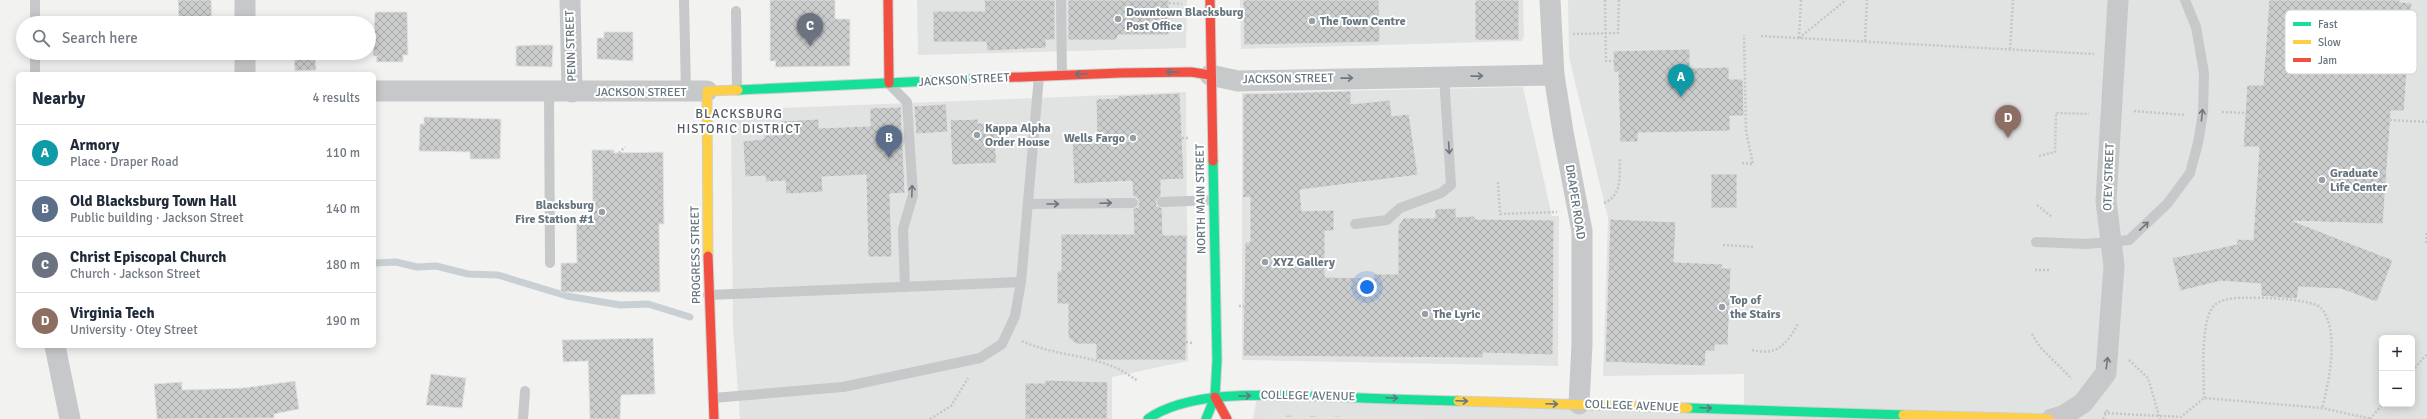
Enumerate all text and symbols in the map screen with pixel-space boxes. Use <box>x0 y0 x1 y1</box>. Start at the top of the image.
place label: Downtown Blacksburg Post Office <box>1126 5 1244 34</box>
street label: PENN STREET <box>562 10 580 82</box>
legend <box>2285 10 2417 74</box>
pin: C <box>797 13 823 46</box>
marker: Downtown Blacksburg Post Office <box>1113 14 1123 24</box>
place label: The Town Centre <box>1320 14 1406 29</box>
search box <box>16 16 376 60</box>
marker: The Town Centre <box>1307 16 1317 26</box>
text: Fast <box>2318 18 2338 31</box>
icon: search <box>30 27 52 49</box>
text: Search here <box>62 29 138 47</box>
text: Slow <box>2318 36 2341 49</box>
text: Jam <box>2318 54 2337 67</box>
pin: A <box>1668 64 1694 97</box>
one-way arrow <box>1166 68 1179 76</box>
street label: JACKSON STREET <box>918 70 1010 90</box>
one-way arrow <box>1075 71 1088 78</box>
street label: JACKSON STREET <box>1242 71 1334 87</box>
one-way arrow <box>1470 72 1483 79</box>
one-way arrow <box>1340 74 1353 82</box>
street label: JACKSON STREET <box>596 85 687 100</box>
text: Nearby <box>32 88 85 109</box>
text: 4 results <box>312 90 360 106</box>
pin: D <box>1995 105 2021 138</box>
district label: BLACKSBURG HISTORIC DISTRICT <box>677 106 801 137</box>
one-way arrow <box>2199 109 2206 122</box>
place label: Kappa Alpha Order House <box>985 121 1051 150</box>
pin: B <box>876 125 902 158</box>
marker: Kappa Alpha Order House <box>972 130 982 140</box>
place label: Wells Fargo <box>1064 131 1125 146</box>
marker: Wells Fargo <box>1128 133 1138 143</box>
text: Armory <box>70 136 119 154</box>
one-way arrow <box>1445 141 1452 154</box>
street label: OTEY STREET <box>2100 143 2118 211</box>
street label: NORTH MAIN STREET <box>1193 144 1209 254</box>
text: A <box>41 145 49 161</box>
text: 110 m <box>326 145 360 161</box>
text: Place · Draper Road <box>70 154 179 170</box>
street label: DRAPER ROAD <box>1562 163 1588 241</box>
place label: Graduate Life Center <box>2330 166 2388 195</box>
marker: Graduate Life Center <box>2317 175 2327 185</box>
one-way arrow <box>908 185 916 198</box>
text: Old Blacksburg Town Hall <box>70 192 237 210</box>
place label: Blacksburg Fire Station #1 <box>515 198 595 227</box>
one-way arrow <box>1046 200 1059 208</box>
one-way arrow <box>1099 200 1112 207</box>
text: B <box>41 201 49 217</box>
text: 140 m <box>326 201 360 217</box>
street label: PROGRESS STREET <box>688 206 704 304</box>
marker: Blacksburg Fire Station #1 <box>597 207 607 217</box>
text: Public building · Jackson Street <box>70 210 244 226</box>
one-way arrow <box>2139 221 2149 231</box>
text: Christ Episcopal Church <box>70 248 226 266</box>
place label: XYZ Gallery <box>1273 255 1335 270</box>
text: C <box>41 257 49 273</box>
text: 180 m <box>326 257 360 273</box>
marker: XYZ Gallery <box>1260 257 1270 267</box>
text: Church · Jackson Street <box>70 266 200 282</box>
your location <box>1357 277 1377 297</box>
place label: Top of the Stairs <box>1729 293 1781 322</box>
marker: Top of the Stairs <box>1717 302 1727 312</box>
text: Virginia Tech <box>70 304 155 322</box>
place label: The Lyric <box>1433 307 1481 322</box>
marker: The Lyric <box>1420 309 1430 319</box>
text: D <box>41 313 49 329</box>
text: 190 m <box>326 313 360 329</box>
text: University · Otey Street <box>70 322 198 338</box>
map controls <box>2379 335 2415 407</box>
button: + <box>2379 335 2415 371</box>
one-way arrow <box>2103 357 2111 370</box>
button: − <box>2379 371 2415 407</box>
street label: COLLEGE AVENUE <box>1261 388 1356 404</box>
one-way arrow <box>1238 392 1251 399</box>
one-way arrow <box>1385 395 1398 402</box>
one-way arrow <box>1455 397 1468 404</box>
street label: COLLEGE AVENUE <box>1584 397 1680 415</box>
one-way arrow <box>1545 400 1558 407</box>
one-way arrow <box>1699 404 1712 412</box>

